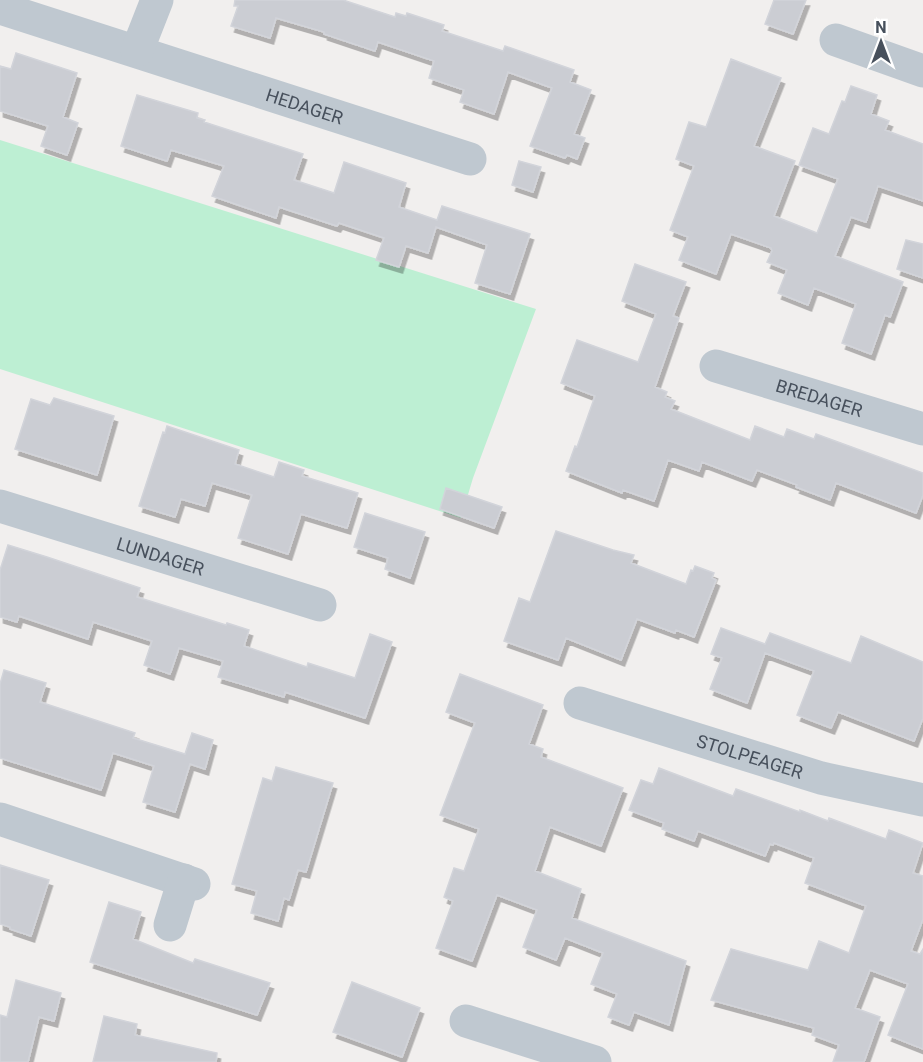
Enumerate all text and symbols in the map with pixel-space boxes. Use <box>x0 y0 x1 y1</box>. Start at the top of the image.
north arrow <box>851 12 911 72</box>
text: N <box>875 18 887 37</box>
street label: HEDAGER <box>263 84 346 128</box>
street label: BREDAGER <box>773 374 865 421</box>
street label: LUNDAGER <box>114 532 207 579</box>
street label: STOLPEAGER <box>694 730 806 782</box>

